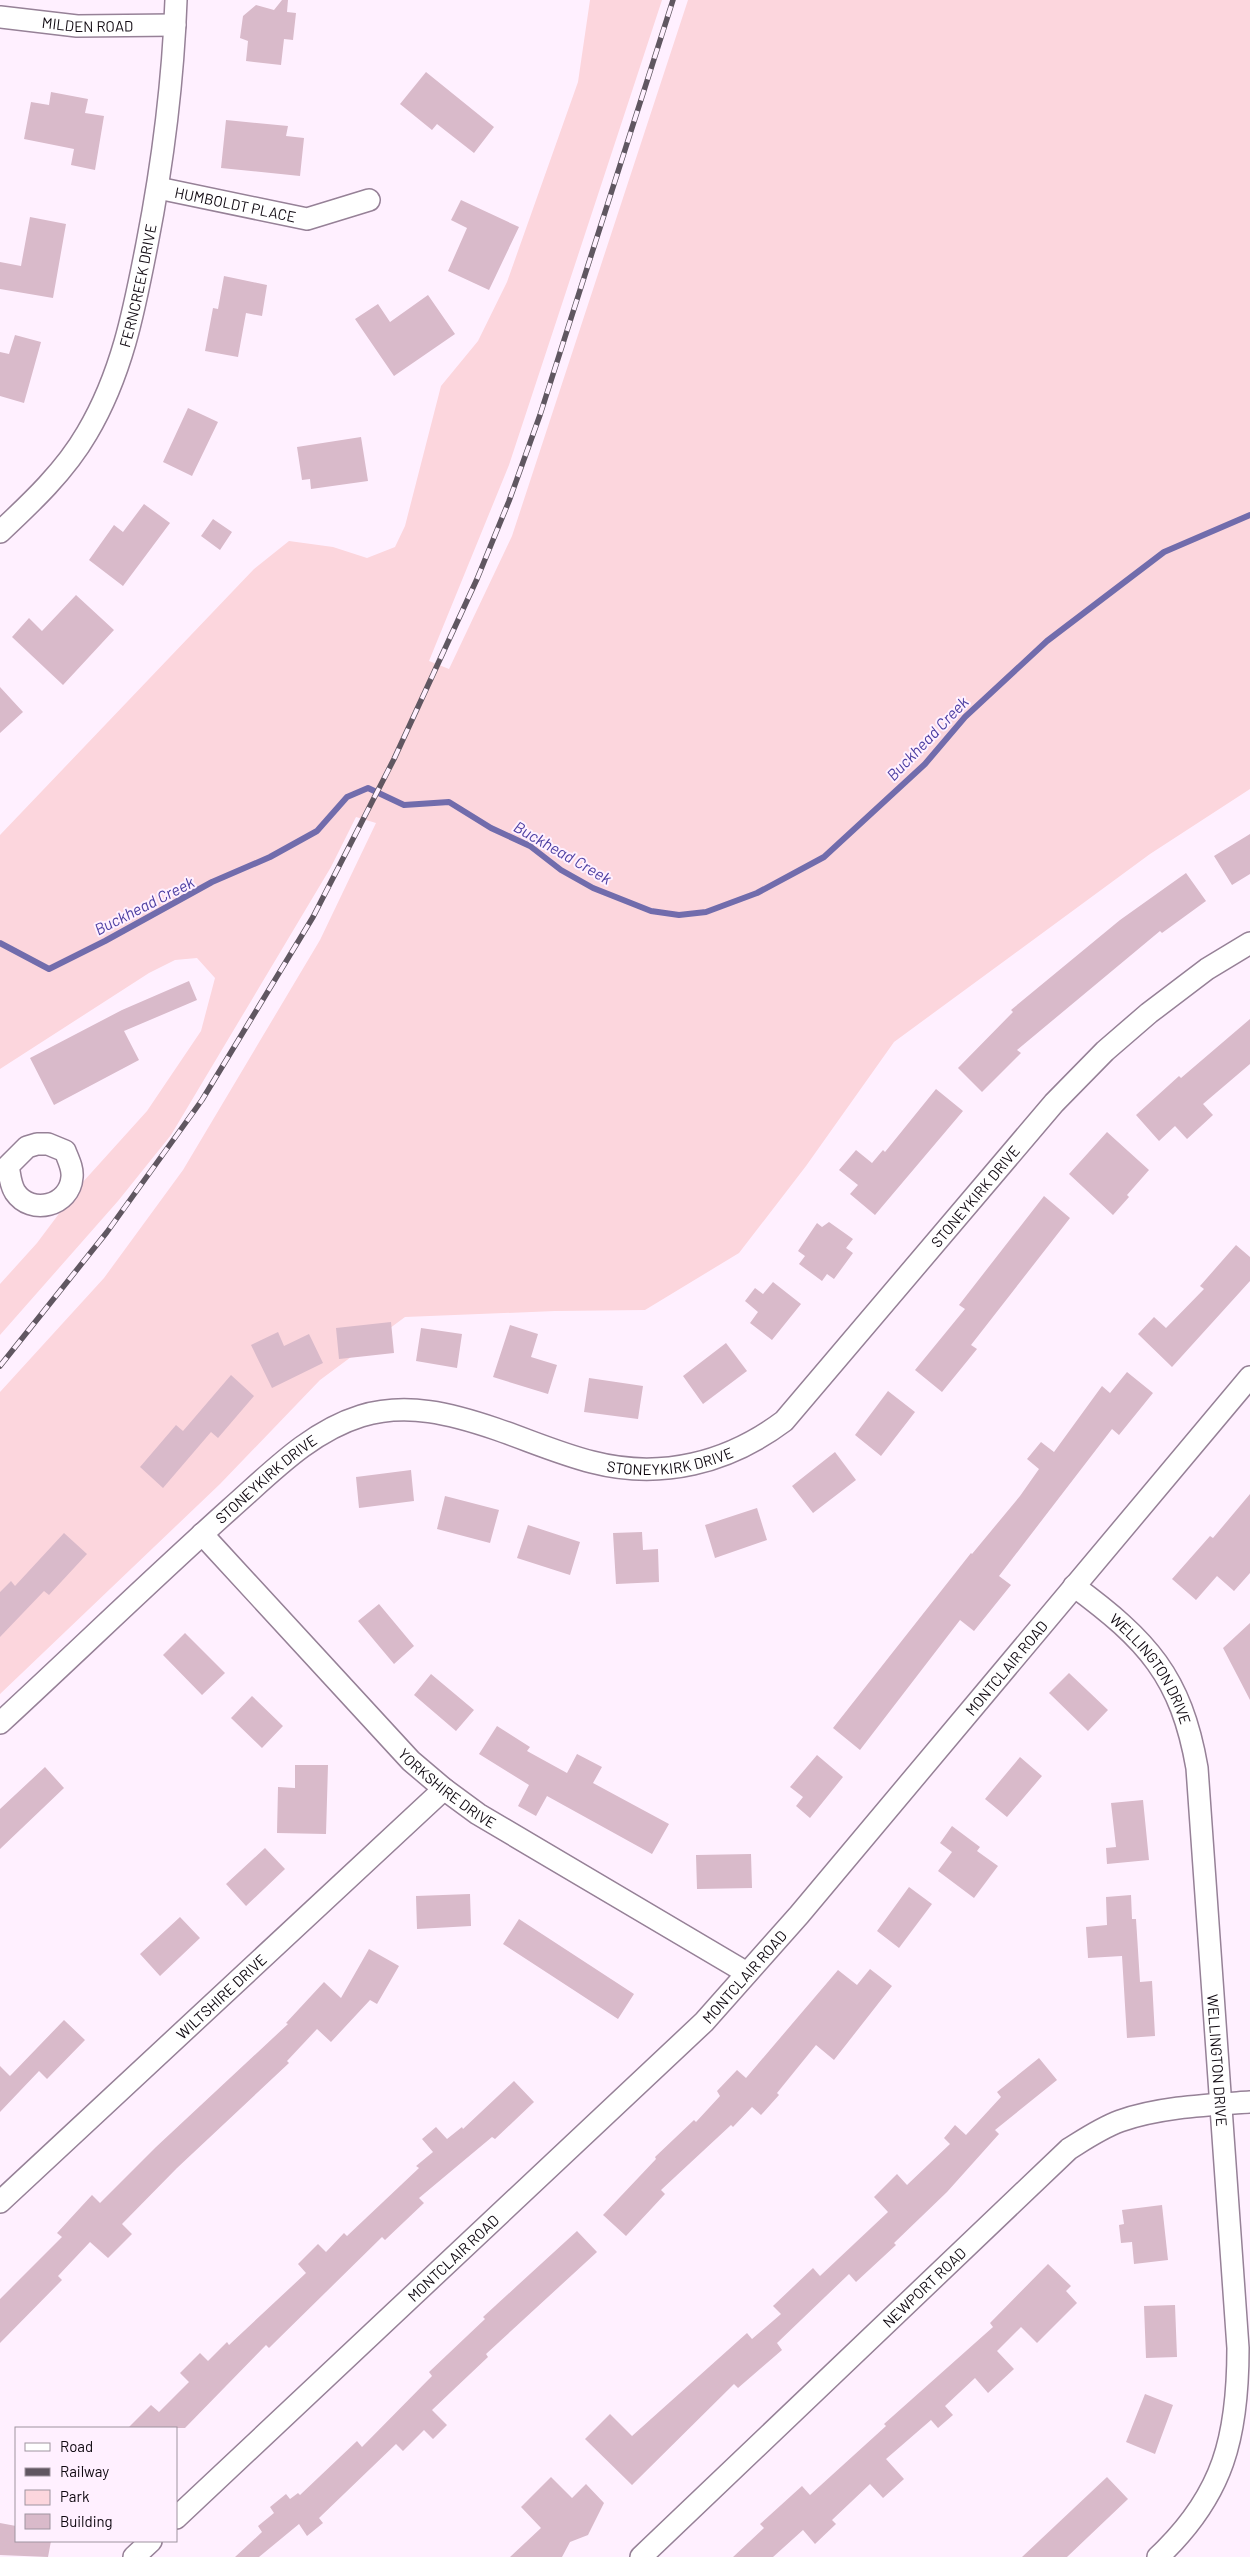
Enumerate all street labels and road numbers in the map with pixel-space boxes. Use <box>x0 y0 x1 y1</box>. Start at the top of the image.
street label: MILDEN ROAD <box>41 13 133 35</box>
street label: HUMBOLDT PLACE <box>173 183 298 225</box>
street label: FERNCREEK DRIVE <box>115 222 160 349</box>
street label: STONEYKIRK DRIVE <box>927 1142 1023 1251</box>
street label: STONEYKIRK DRIVE <box>211 1431 320 1527</box>
street label: STONEYKIRK DRIVE <box>606 1443 736 1478</box>
street label: WELLINGTON DRIVE <box>1106 1609 1195 1726</box>
street label: MONTCLAIR ROAD <box>961 1617 1051 1719</box>
street label: YORKSHIRE DRIVE <box>395 1744 500 1832</box>
street label: MONTCLAIR ROAD <box>698 1926 790 2027</box>
street label: WILTSHIRE DRIVE <box>172 1950 270 2043</box>
street label: WELLINGTON DRIVE <box>1204 1993 1231 2127</box>
street label: MONTCLAIR ROAD <box>404 2211 502 2305</box>
street label: NEWPORT ROAD <box>879 2243 969 2331</box>

